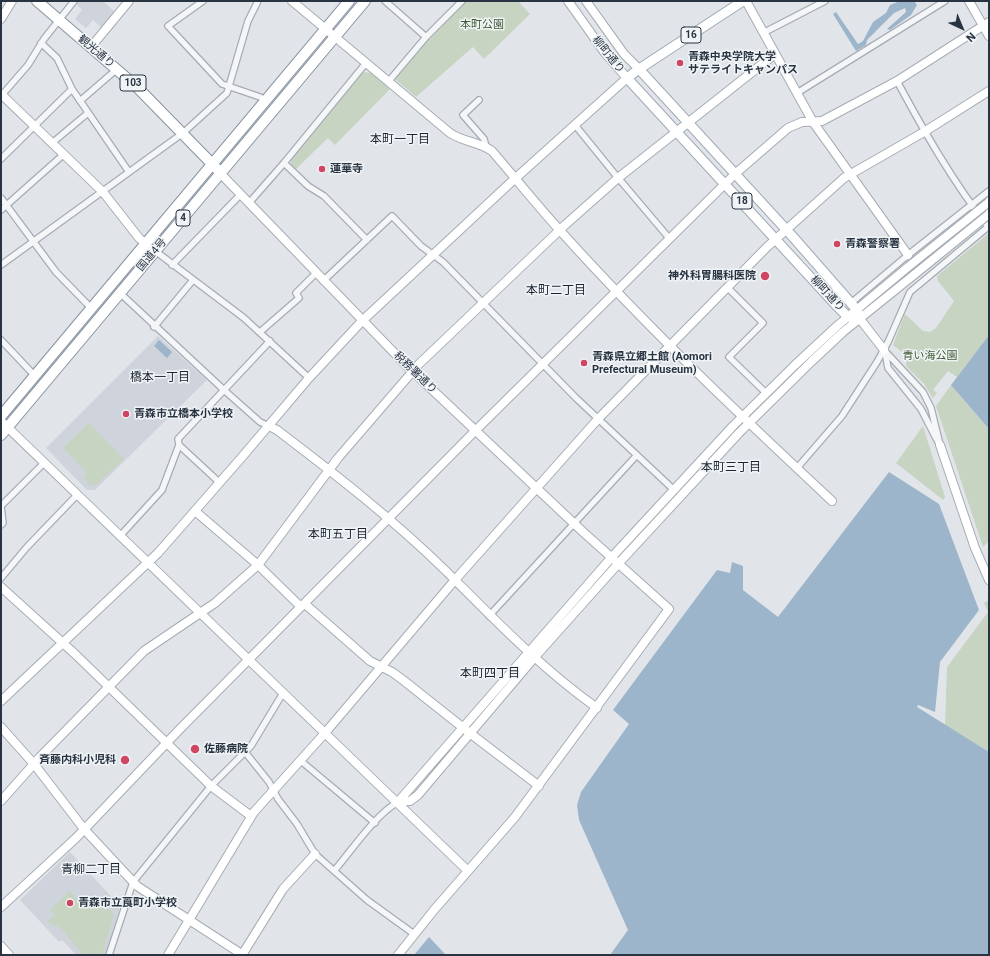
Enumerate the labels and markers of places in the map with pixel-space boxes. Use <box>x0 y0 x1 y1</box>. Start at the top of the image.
place label: 青森中央学院大学 サテライトキャンパス <box>688 50 798 76</box>
marker: 青森中央学院大学 サテライトキャンパス <box>675 58 685 68</box>
place label: 蓮華寺 <box>330 162 363 176</box>
marker: 蓮華寺 <box>317 164 327 174</box>
place label: 青森警察署 <box>845 237 900 251</box>
marker: 青森警察署 <box>832 239 842 249</box>
place label: 神外科胃腸科医院 <box>668 269 756 283</box>
marker: 神外科胃腸科医院 <box>759 270 771 282</box>
place label: 青森県立郷土館 (Aomori Prefectural Museum) <box>592 350 712 376</box>
marker: 青森県立郷土館 (Aomori Prefectural Museum) <box>579 358 589 368</box>
place label: 青森市立橋本小学校 <box>134 407 233 421</box>
marker: 青森市立橋本小学校 <box>121 409 131 419</box>
place label: 佐藤病院 <box>204 742 248 756</box>
marker: 佐藤病院 <box>189 743 201 755</box>
place label: 斉藤内科小児科 <box>39 753 116 767</box>
marker: 斉藤内科小児科 <box>119 754 131 766</box>
place label: 青森市立莨町小学校 <box>78 896 177 910</box>
marker: 青森市立莨町小学校 <box>65 898 75 908</box>

